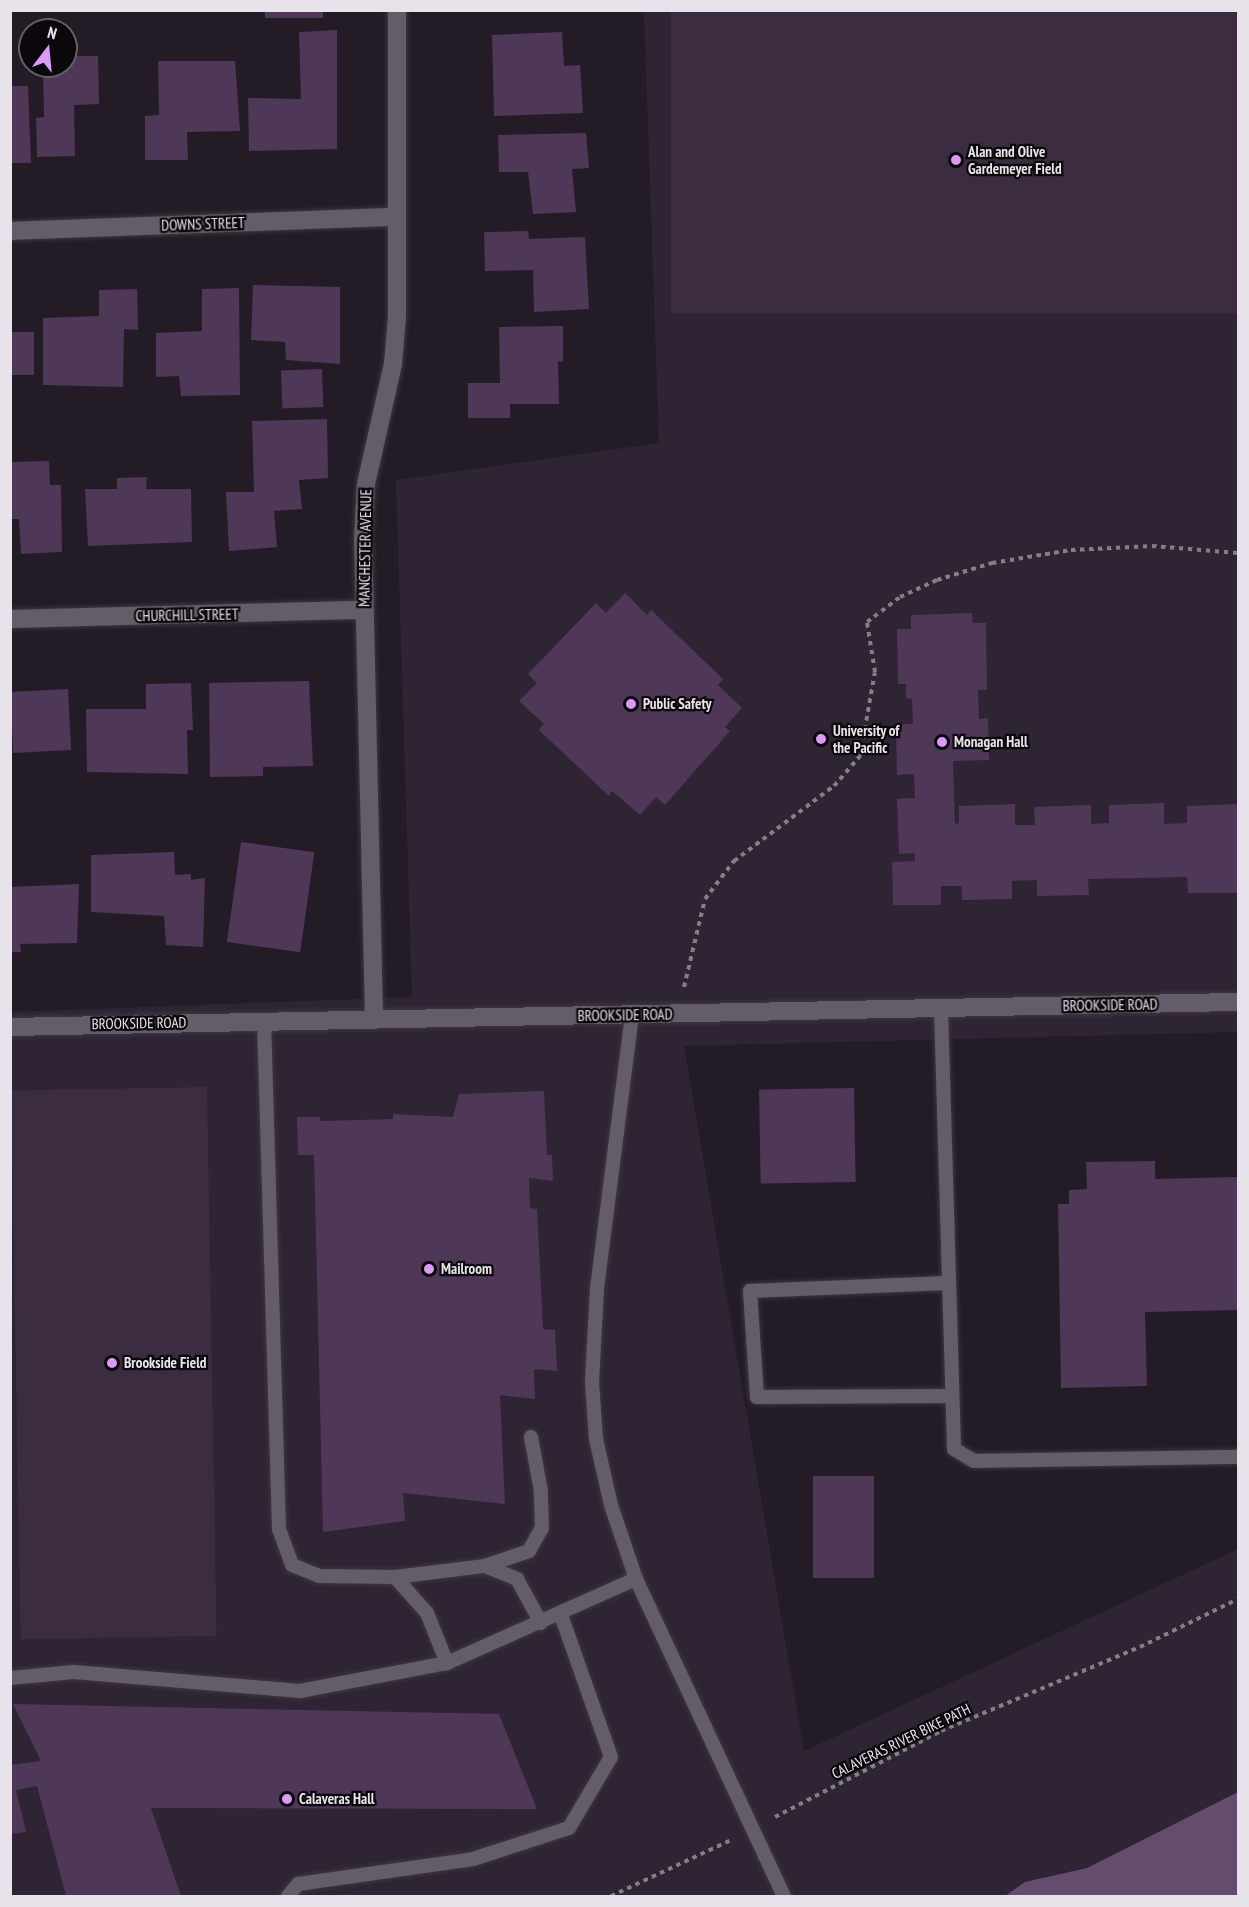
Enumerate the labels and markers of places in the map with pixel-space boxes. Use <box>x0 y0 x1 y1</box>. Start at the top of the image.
place label: Alan and Olive Gardemeyer Field <box>968 142 1062 177</box>
marker: Alan and Olive Gardemeyer Field <box>949 153 963 167</box>
place label: Public Safety <box>643 695 712 713</box>
marker: Public Safety <box>624 697 638 711</box>
place label: University of the Pacific <box>833 721 900 756</box>
marker: University of the Pacific <box>814 732 828 746</box>
place label: Monagan Hall <box>954 733 1028 751</box>
marker: Monagan Hall <box>935 735 949 749</box>
place label: Mailroom <box>441 1260 492 1278</box>
marker: Mailroom <box>422 1262 436 1276</box>
place label: Brookside Field <box>124 1354 206 1372</box>
marker: Brookside Field <box>105 1356 119 1370</box>
place label: Calaveras Hall <box>299 1790 374 1808</box>
marker: Calaveras Hall <box>280 1792 294 1806</box>

